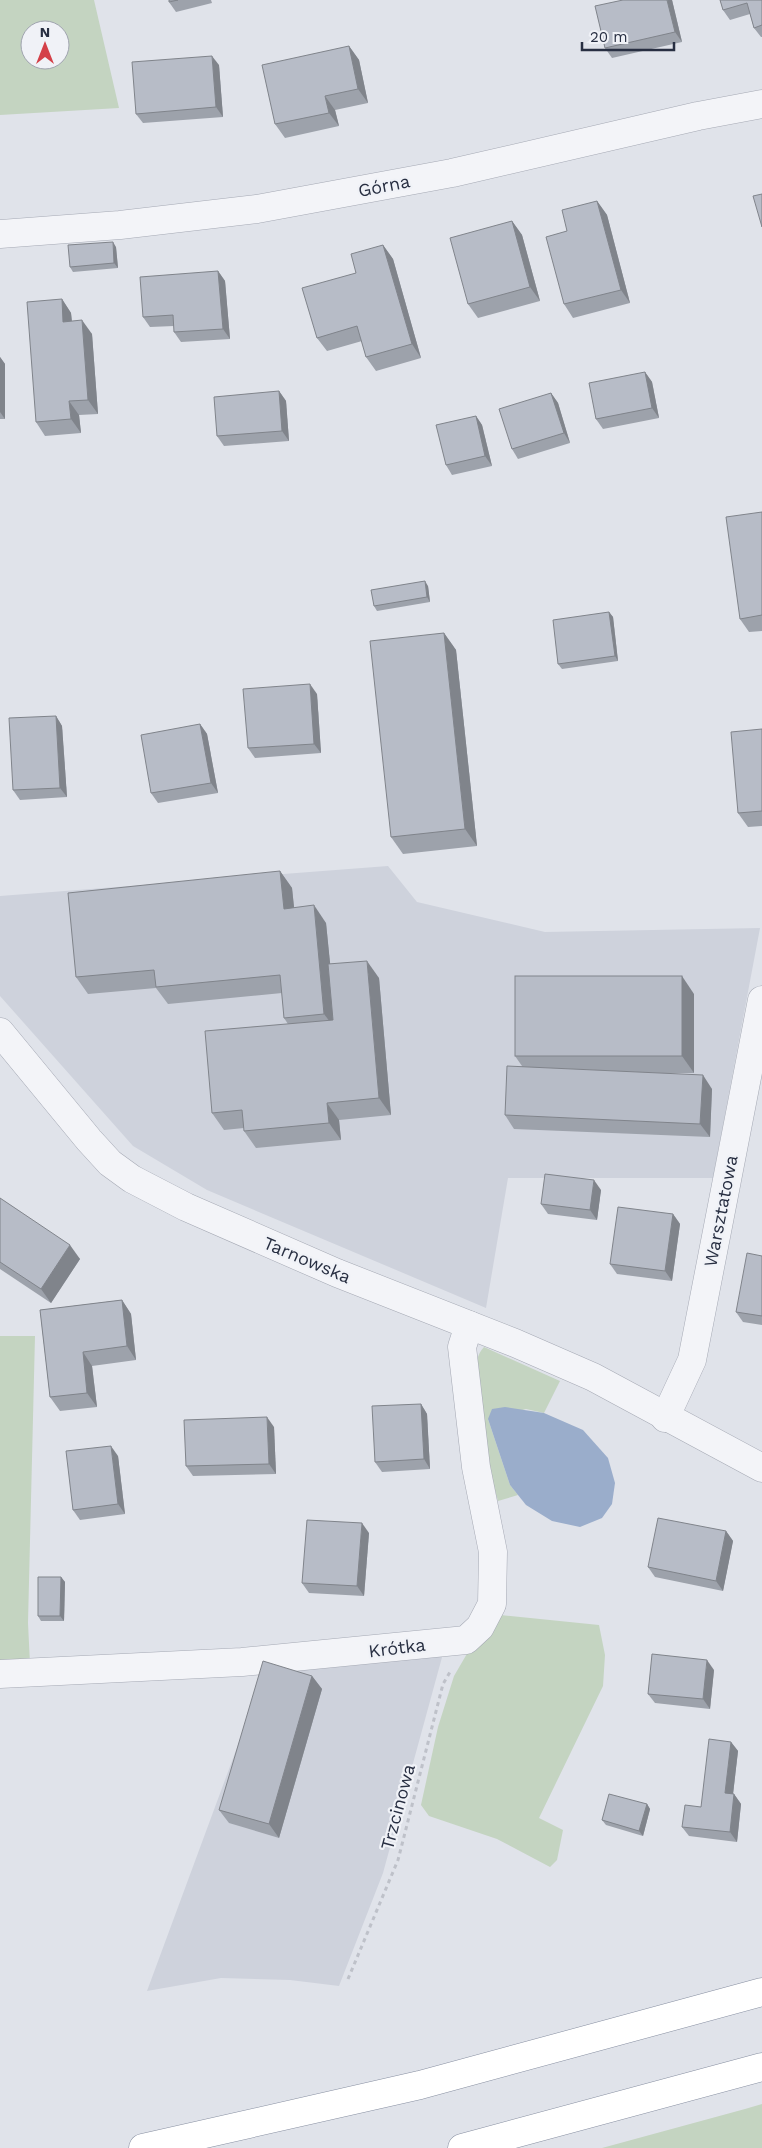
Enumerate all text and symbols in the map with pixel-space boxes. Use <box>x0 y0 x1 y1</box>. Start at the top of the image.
north arrow <box>20 20 70 70</box>
scale bar <box>582 20 674 52</box>
text: N <box>40 24 50 40</box>
text: 20 m <box>590 28 628 46</box>
street label: Górna <box>356 170 412 201</box>
street label: Warsztatowa <box>699 1153 742 1269</box>
street label: Tarnowska <box>260 1232 354 1287</box>
street label: Krótka <box>367 1634 427 1661</box>
street label: Trzcinowa <box>376 1762 419 1852</box>

